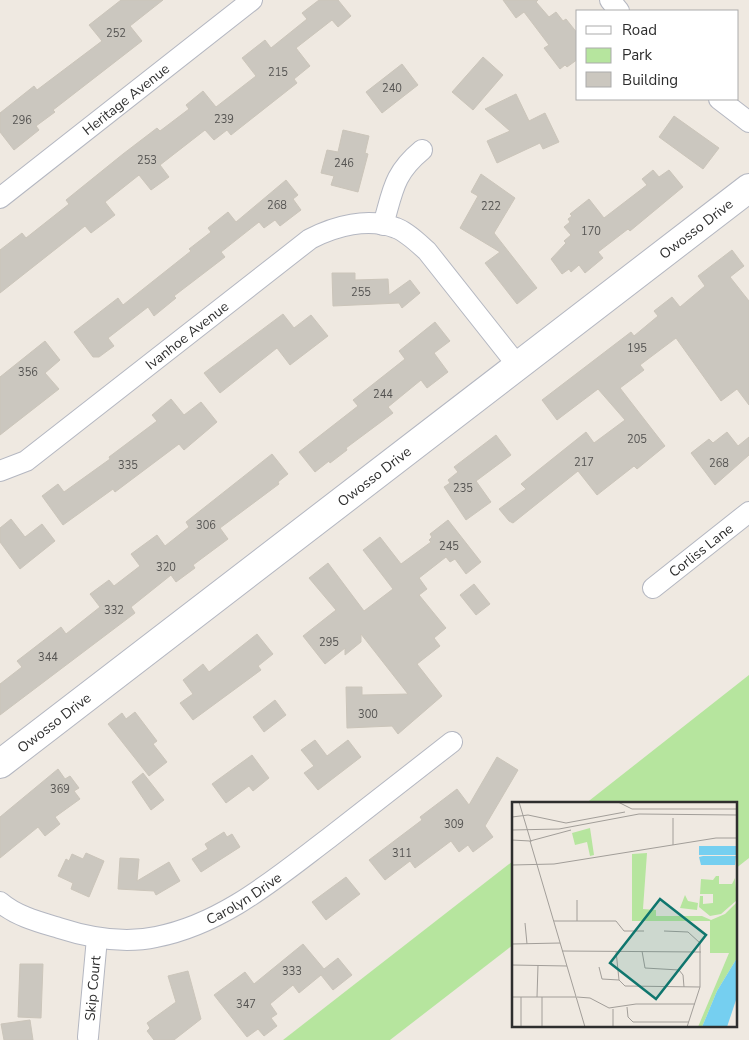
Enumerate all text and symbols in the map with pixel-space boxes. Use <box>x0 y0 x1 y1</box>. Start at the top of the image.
legend <box>576 10 739 100</box>
text: Road <box>622 20 657 40</box>
house number: 252 <box>106 26 126 41</box>
text: Park <box>622 45 652 65</box>
street label: Heritage Avenue <box>78 59 173 139</box>
house number: 215 <box>268 65 288 80</box>
text: Building <box>622 70 678 90</box>
house number: 240 <box>382 81 402 96</box>
house number: 239 <box>214 112 234 127</box>
house number: 296 <box>12 113 32 128</box>
house number: 253 <box>137 153 157 168</box>
house number: 246 <box>334 156 354 171</box>
street label: Owosso Drive <box>655 194 737 263</box>
house number: 268 <box>267 198 287 213</box>
house number: 222 <box>481 199 501 214</box>
house number: 170 <box>581 224 601 239</box>
house number: 255 <box>351 285 371 300</box>
street label: Ivanhoe Avenue <box>141 297 232 374</box>
house number: 195 <box>627 341 647 356</box>
house number: 356 <box>18 365 38 380</box>
house number: 244 <box>373 387 393 402</box>
house number: 205 <box>627 432 647 447</box>
street label: Owosso Drive <box>333 442 415 511</box>
house number: 217 <box>574 455 594 470</box>
house number: 268 <box>709 456 729 471</box>
house number: 335 <box>118 458 138 473</box>
house number: 235 <box>453 481 473 496</box>
house number: 306 <box>196 518 216 533</box>
street label: Corliss Lane <box>665 519 737 581</box>
house number: 245 <box>439 539 459 554</box>
house number: 320 <box>156 560 176 575</box>
house number: 332 <box>104 603 124 618</box>
house number: 295 <box>319 635 339 650</box>
house number: 344 <box>38 650 58 665</box>
street label: Owosso Drive <box>13 688 95 757</box>
house number: 300 <box>358 707 378 722</box>
house number: 369 <box>50 782 70 797</box>
inset map <box>512 802 736 1028</box>
house number: 309 <box>444 817 464 832</box>
house number: 311 <box>392 846 412 861</box>
street label: Carolyn Drive <box>203 868 285 929</box>
street label: Skip Court <box>80 955 105 1022</box>
house number: 333 <box>282 964 302 979</box>
house number: 347 <box>236 997 256 1012</box>

